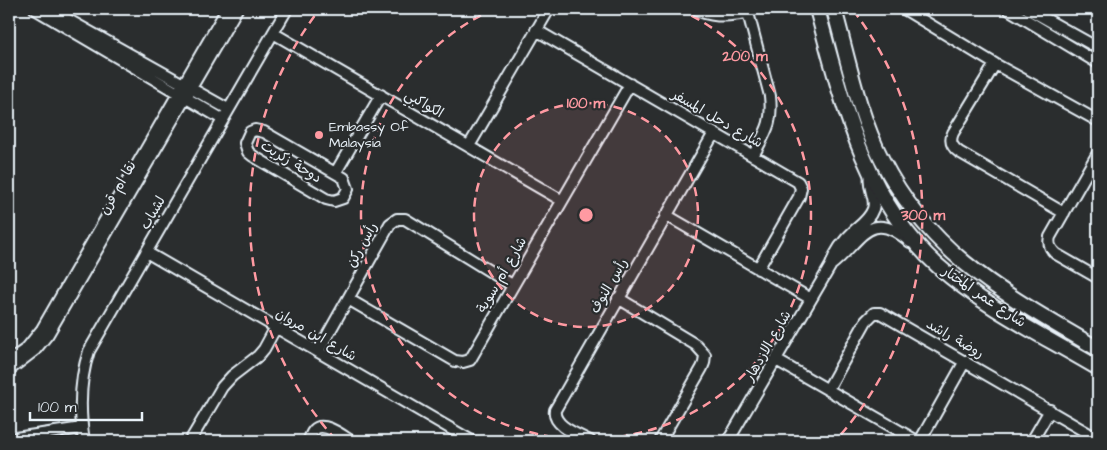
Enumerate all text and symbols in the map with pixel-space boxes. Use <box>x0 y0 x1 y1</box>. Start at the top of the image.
text: 200 m <box>721 46 768 67</box>
street label: شارع دحل المسفر <box>667 84 766 153</box>
street label: الكواكبي <box>400 85 447 125</box>
text: 100 m <box>567 93 606 114</box>
place label: Embassy Of Malaysia <box>329 117 409 153</box>
marker: Embassy Of Malaysia <box>313 129 325 141</box>
street label: دوحة زكريت <box>257 136 325 188</box>
street label: نقا ام قرن <box>95 157 141 219</box>
street label: لشباب <box>135 193 171 233</box>
text: 300 m <box>900 205 945 226</box>
centre of rings <box>577 206 595 224</box>
street label: رأس ركن <box>341 219 383 271</box>
street label: شارع أم سوية <box>472 233 532 317</box>
street label: رأس النوف <box>585 255 633 317</box>
street label: شارع عمر المختار <box>937 261 1030 332</box>
street label: شارع ابن مروان <box>272 304 360 366</box>
street label: شارع الازدهار <box>739 307 796 386</box>
street label: روضة راشد <box>922 314 988 364</box>
scale bar <box>30 390 142 422</box>
text: 100 m <box>38 397 77 418</box>

